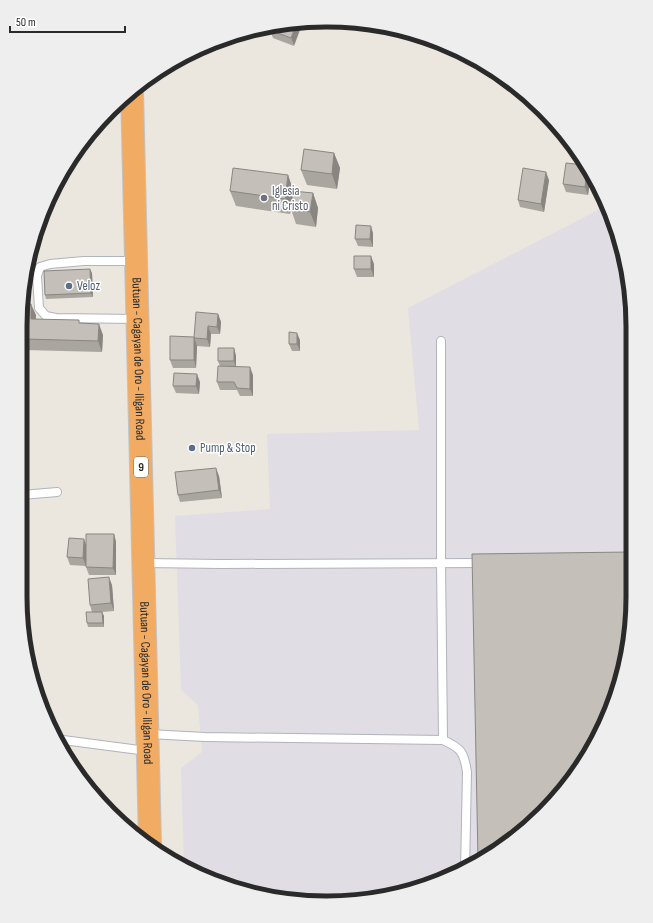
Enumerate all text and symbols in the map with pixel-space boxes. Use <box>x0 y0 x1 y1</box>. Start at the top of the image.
scale bar <box>10 8 125 34</box>
text: 50 m <box>16 15 36 30</box>
place label: Iglesia ni Cristo <box>272 183 308 214</box>
marker: Iglesia ni Cristo <box>259 193 269 203</box>
street label: Butuan - Cagayan de Oro - Iligan Road <box>128 277 148 441</box>
place label: Veloz <box>77 278 100 294</box>
marker: Veloz <box>64 281 74 291</box>
place label: Pump & Stop <box>200 440 256 456</box>
marker: Pump & Stop <box>187 443 197 453</box>
road number: 9 <box>134 457 148 477</box>
street label: Butuan - Cagayan de Oro - Iligan Road <box>136 601 156 764</box>

